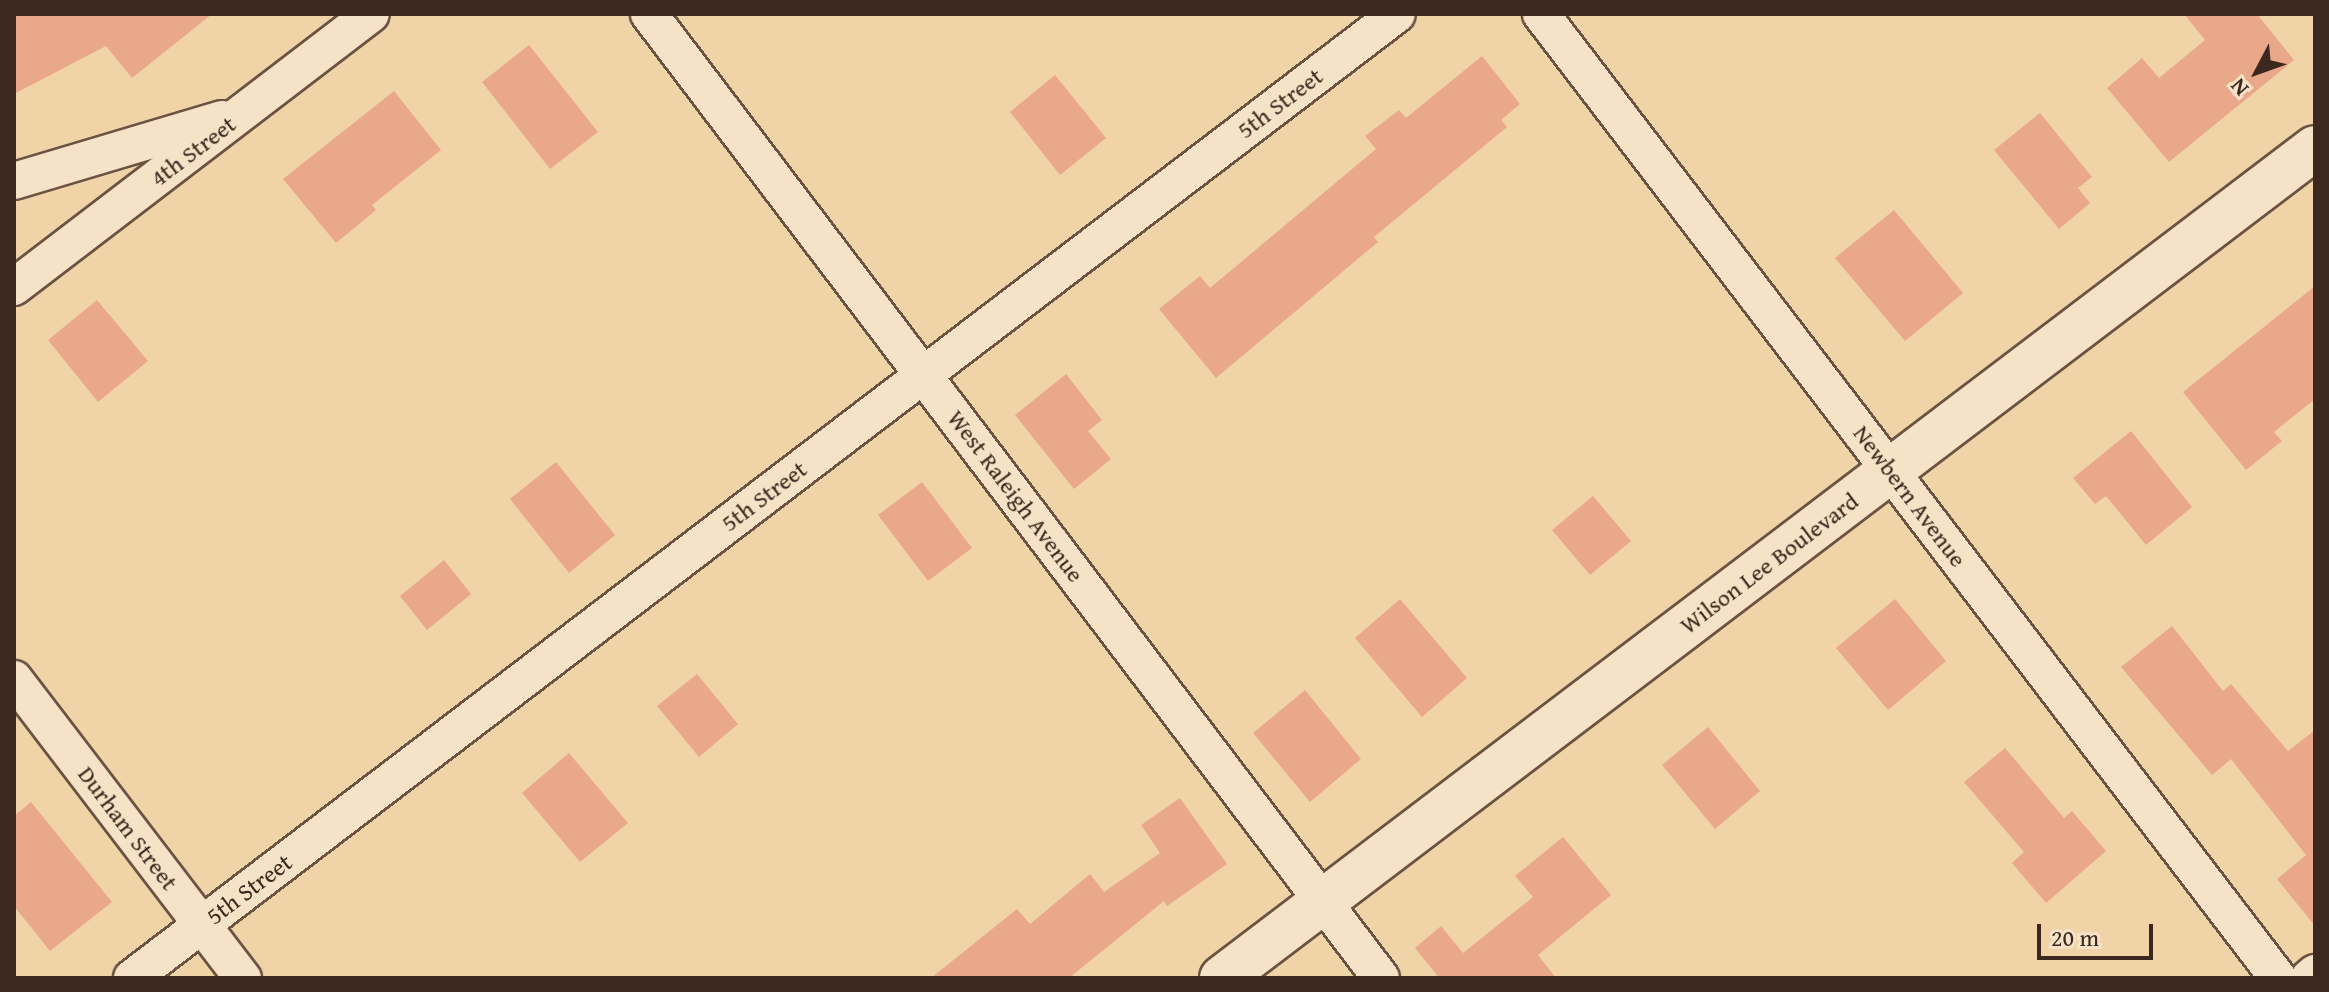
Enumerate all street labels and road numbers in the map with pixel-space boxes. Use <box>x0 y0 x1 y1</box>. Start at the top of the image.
street label: 5th Street <box>1232 62 1328 144</box>
street label: 4th Street <box>145 110 241 192</box>
street label: West Raleigh Avenue <box>942 404 1090 588</box>
street label: Newbern Avenue <box>1847 419 1973 573</box>
street label: 5th Street <box>716 455 812 537</box>
street label: Wilson Lee Boulevard <box>1674 486 1864 640</box>
street label: Durham Street <box>72 760 184 896</box>
street label: 5th Street <box>201 848 297 930</box>

